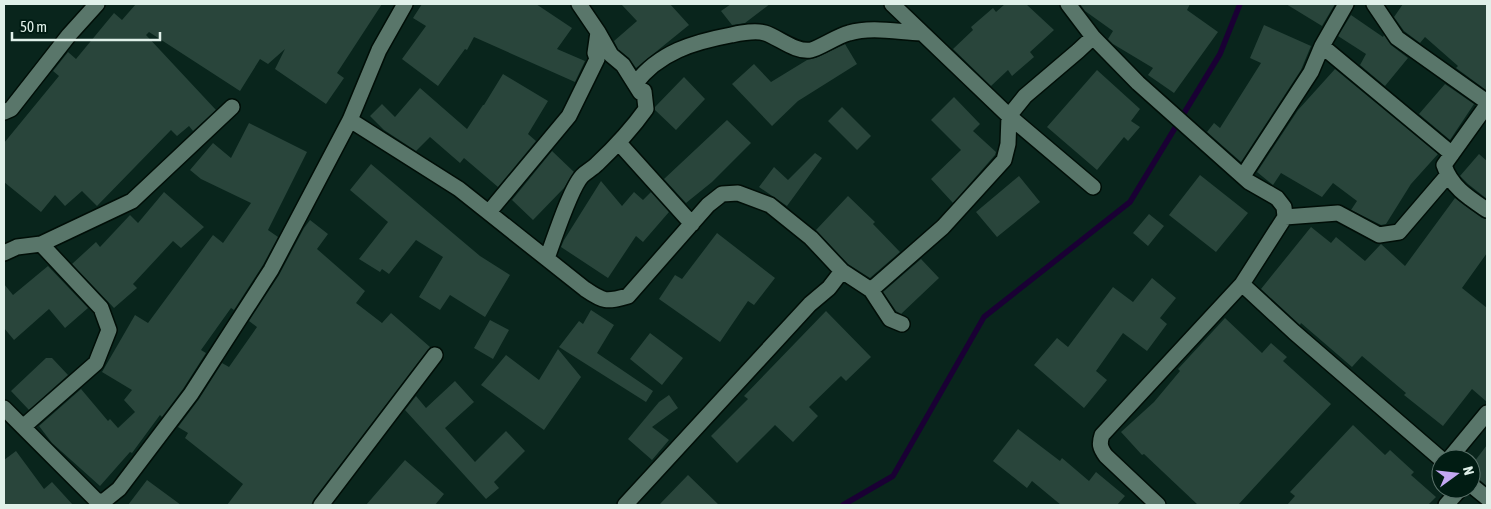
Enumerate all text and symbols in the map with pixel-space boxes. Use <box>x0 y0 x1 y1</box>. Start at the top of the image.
scale bar <box>12 10 160 42</box>
text: 50 m <box>20 18 47 35</box>
north arrow <box>1431 449 1481 499</box>
text: N <box>1460 465 1477 477</box>

